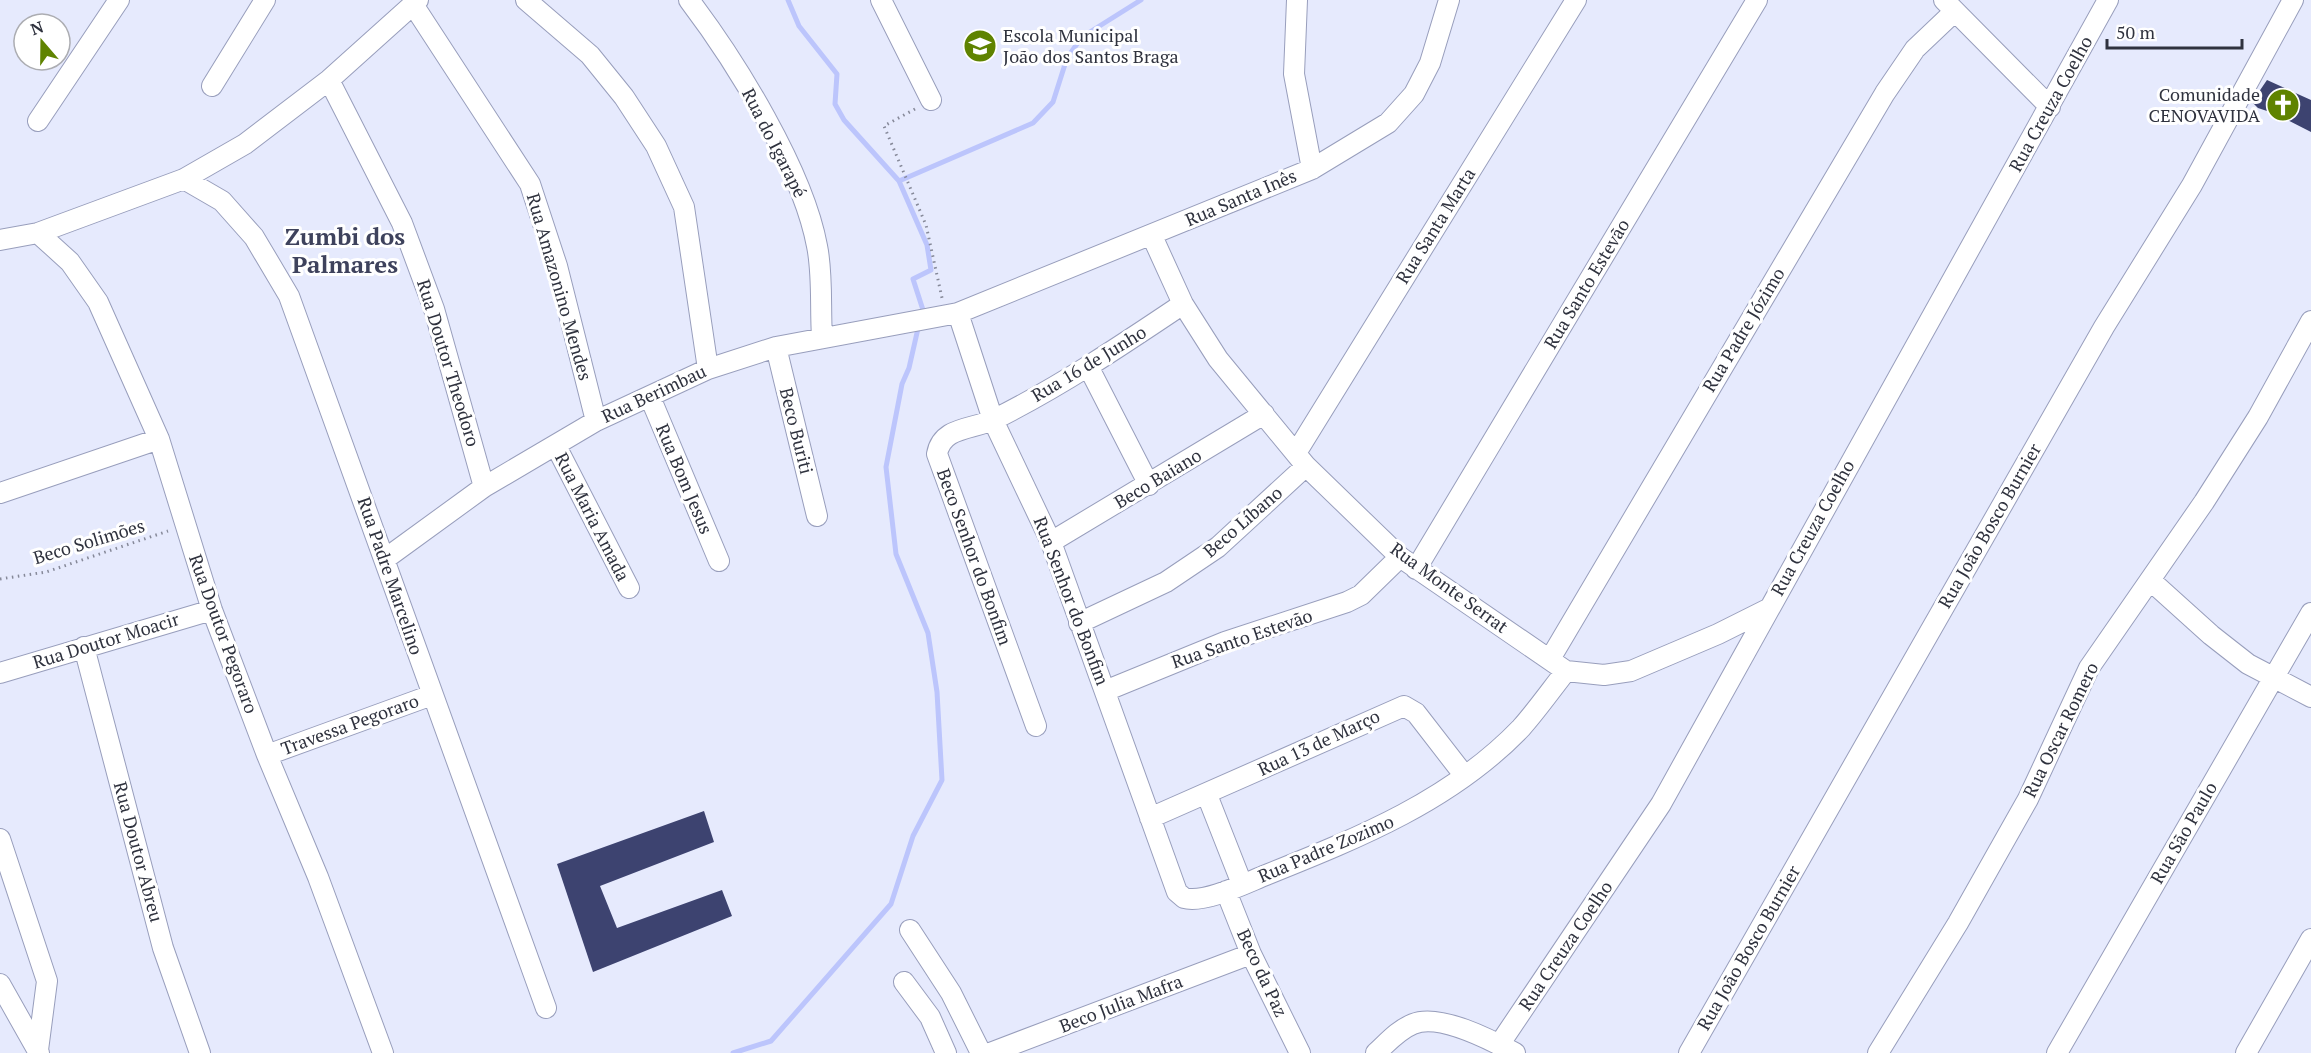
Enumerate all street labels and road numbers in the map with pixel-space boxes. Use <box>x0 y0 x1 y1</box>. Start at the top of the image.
street label: Rua Creuza Coelho <box>2003 31 2097 176</box>
street label: Rua do Igarapé <box>737 84 813 201</box>
street label: Rua Santa Inês <box>1181 163 1300 231</box>
street label: Rua Santa Marta <box>1390 163 1480 288</box>
street label: Rua Amazonino Mendes <box>522 190 598 383</box>
street label: Rua Santo Estevão <box>1538 214 1634 353</box>
street label: Rua Padre Józimo <box>1697 263 1790 396</box>
street label: Rua Doutor Theodoro <box>412 276 486 449</box>
street label: Rua 16 de Junho <box>1027 319 1150 407</box>
street label: Rua Berimbau <box>598 358 710 428</box>
street label: Beco Buriti <box>775 385 819 477</box>
street label: Rua Bom Jesus <box>651 420 719 537</box>
street label: Rua João Bosco Burnier <box>1932 439 2046 612</box>
street label: Beco Baiano <box>1109 443 1206 514</box>
street label: Rua Maria Amada <box>550 448 636 585</box>
street label: Rua Creuza Coelho <box>1765 455 1859 600</box>
street label: Beco Senhor do Bonfim <box>932 465 1018 649</box>
street label: Beco Líbano <box>1198 480 1287 562</box>
street label: Rua Padre Marcelino <box>353 493 429 658</box>
street label: Beco Solimões <box>30 513 147 569</box>
street label: Rua Senhor do Bonfim <box>1029 513 1115 689</box>
street label: Rua Monte Serrat <box>1386 536 1513 638</box>
street label: Rua Doutor Pegoraro <box>184 551 264 717</box>
street label: Rua Santo Estevão <box>1168 603 1315 673</box>
street label: Rua Doutor Moacir <box>30 606 182 674</box>
street label: Rua Oscar Romero <box>2017 658 2103 801</box>
street label: Travessa Pegoraro <box>277 688 422 760</box>
street label: Rua 13 de Março <box>1254 703 1383 781</box>
street label: Rua São Paulo <box>2144 777 2222 888</box>
street label: Rua Doutor Abreu <box>109 779 169 925</box>
street label: Rua Padre Zozimo <box>1254 809 1397 888</box>
street label: Rua João Bosco Burnier <box>1691 861 1805 1034</box>
street label: Rua Creuza Coelho <box>1513 876 1618 1015</box>
street label: Beco da Paz <box>1232 925 1294 1021</box>
street label: Beco Julia Mafra <box>1056 969 1186 1038</box>

